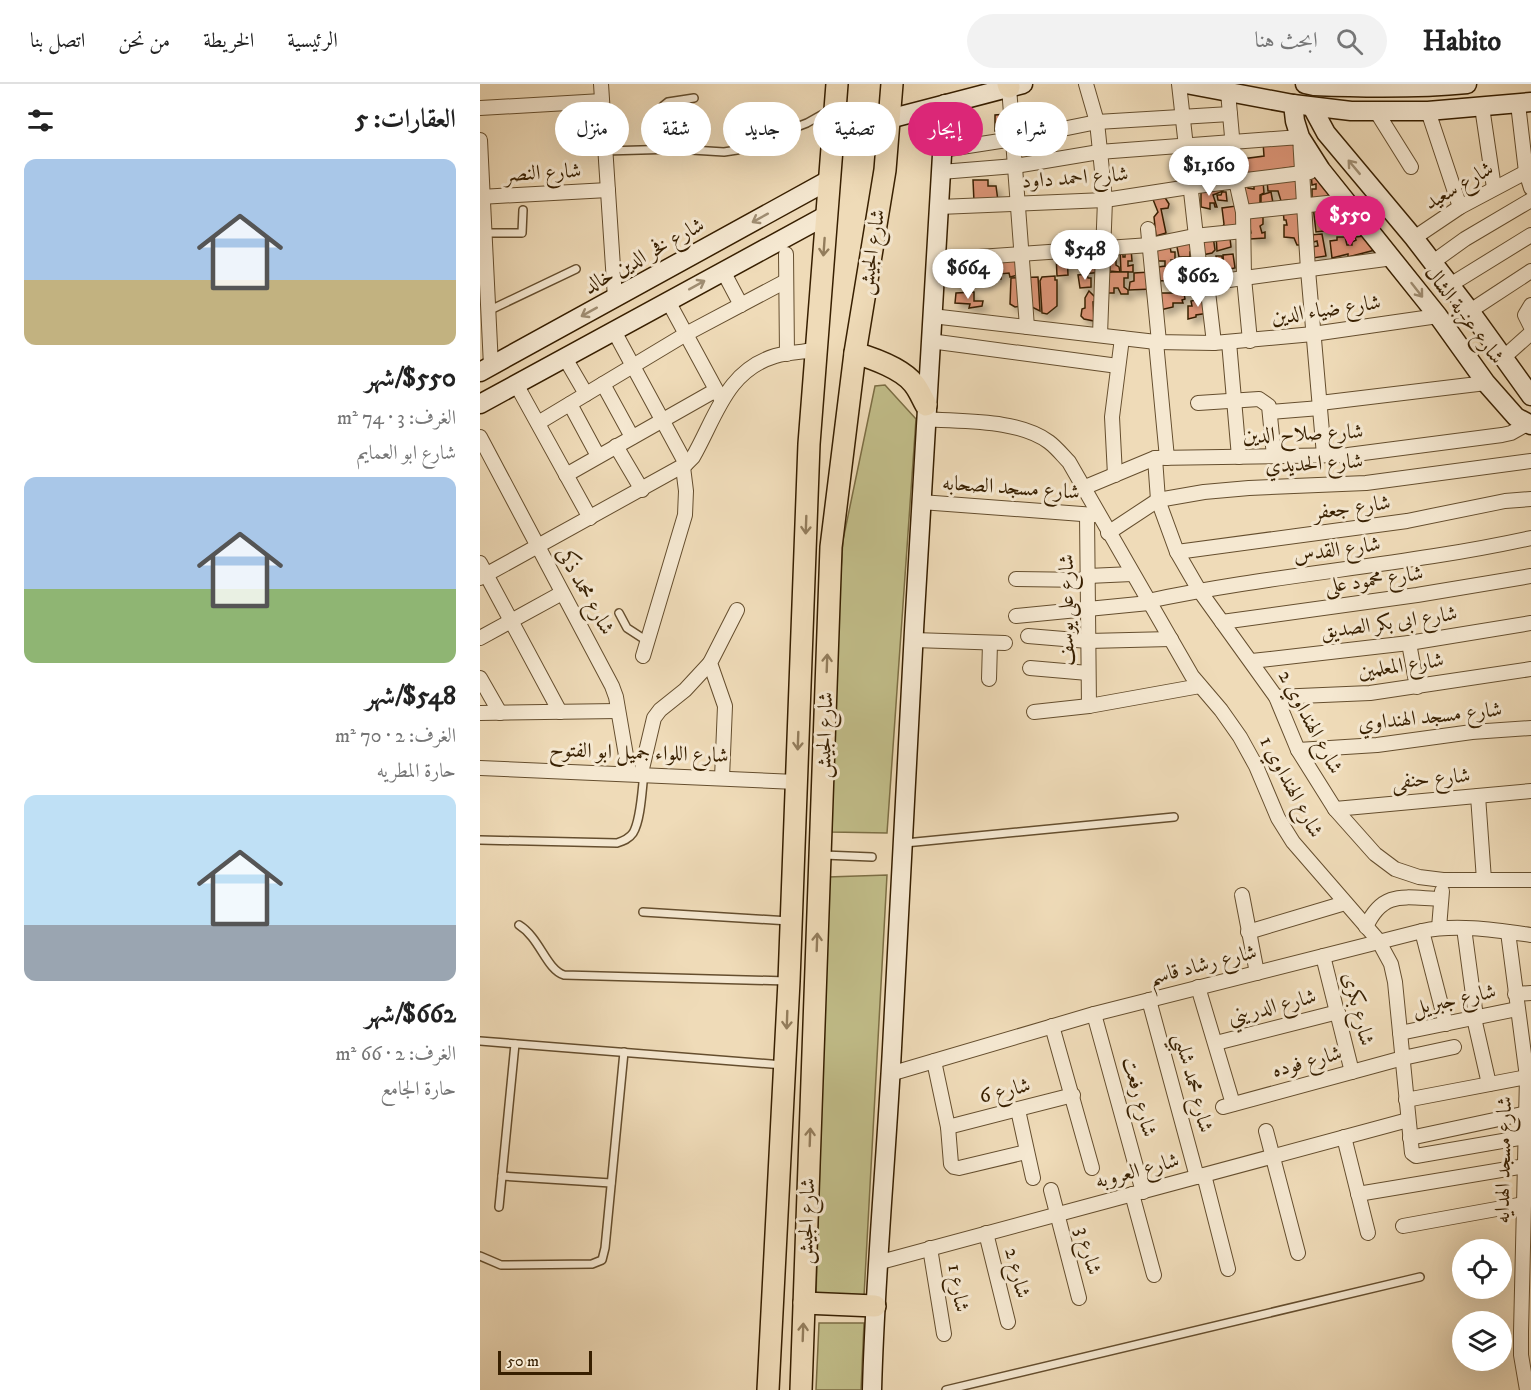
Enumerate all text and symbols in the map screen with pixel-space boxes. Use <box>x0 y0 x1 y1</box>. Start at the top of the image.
search box <box>967 14 1387 68</box>
text: Habito <box>1423 24 1501 59</box>
icon: search <box>1333 25 1366 58</box>
text: ابحث هنا <box>1254 27 1318 54</box>
text: اتصل بنا <box>30 28 85 54</box>
text: من نحن <box>118 28 170 54</box>
text: الخريطة <box>203 28 254 54</box>
text: الرئيسية <box>287 28 338 54</box>
chip: منزل <box>555 102 629 156</box>
chip: شقة <box>641 102 711 156</box>
chip: جديد <box>723 102 801 156</box>
chip: تصفية <box>813 102 896 156</box>
chip: إيجار <box>908 102 983 156</box>
chip: شراء <box>995 102 1068 156</box>
text: العقارات: 5 <box>355 103 456 136</box>
icon: filters <box>24 104 57 137</box>
pin: $1,160 <box>1160 146 1258 197</box>
text: $1,160 <box>1183 153 1235 178</box>
street label: شارع سعيد <box>1420 156 1500 220</box>
street label: شارع النصر <box>502 158 582 192</box>
one-way arrow <box>1347 160 1361 175</box>
street label: شارع احمد داود <box>1021 161 1130 199</box>
pin: $550 <box>1314 196 1386 247</box>
icon: home <box>186 198 294 306</box>
text: $550 <box>1329 203 1371 228</box>
street label: شارع الجيش <box>852 207 896 297</box>
street label: شارع فخر الدين خالد <box>579 212 711 303</box>
one-way arrow <box>751 213 769 224</box>
pin: $548 <box>1049 230 1121 281</box>
one-way arrow <box>818 237 829 256</box>
text: $548 <box>1064 237 1106 262</box>
pin: $664 <box>932 249 1004 300</box>
text: $664 <box>946 256 990 281</box>
pin: $662 <box>1162 257 1234 308</box>
street label: شارع عزبة الشال <box>1415 261 1510 372</box>
text: $662 <box>1177 264 1219 289</box>
one-way arrow <box>688 279 706 290</box>
one-way arrow <box>1411 281 1424 297</box>
street label: شارع ضياء الدين <box>1269 289 1383 335</box>
one-way arrow <box>581 306 598 318</box>
text: $550/شهر <box>365 362 456 395</box>
text: الغرف: 3 · 74 m² <box>337 406 456 431</box>
street label: شارع صلاح الدين <box>1242 419 1364 454</box>
text: شارع ابو العمايم <box>357 441 456 466</box>
street label: شارع الحديدي <box>1264 448 1364 484</box>
street label: شارع مسجد الصحابه <box>941 470 1081 510</box>
street label: شارع جعفر <box>1310 490 1393 531</box>
one-way arrow <box>800 515 812 535</box>
icon: home <box>186 516 294 624</box>
street label: شارع القدس <box>1292 531 1383 573</box>
street label: شارع محمد ذكى <box>547 542 621 642</box>
street label: شارع على يوسف <box>1054 554 1084 666</box>
street label: شارع محمود على <box>1323 560 1426 604</box>
street label: شارع ابى بكر الصديق <box>1319 601 1460 649</box>
street label: شارع المعلمين <box>1356 647 1446 689</box>
one-way arrow <box>821 653 833 673</box>
street label: شارع الهنداوي 2 <box>1268 666 1348 780</box>
text: $548/شهر <box>365 680 456 713</box>
street label: شارع الجيش <box>810 691 844 779</box>
street label: شارع مسجد الهنداوي <box>1357 696 1504 741</box>
text: الغرف: 2 · 70 m² <box>335 724 456 749</box>
one-way arrow <box>792 731 803 751</box>
street label: شارع الهنداوي 1 <box>1250 732 1329 844</box>
street label: شارع اللواء جميل ابو الفتوح <box>549 737 729 774</box>
text: حارة المطريه <box>377 759 456 784</box>
street label: شارع حنفى <box>1391 763 1472 799</box>
icon: home <box>186 834 294 942</box>
one-way arrow <box>812 932 823 952</box>
street label: شارع رشاد قاسم <box>1146 939 1261 998</box>
street label: شارع بكرى <box>1332 970 1380 1049</box>
street label: شارع جبريل <box>1410 978 1499 1025</box>
street label: شارع الدريني <box>1225 983 1320 1035</box>
text: $662/شهر <box>365 998 456 1031</box>
one-way arrow <box>781 1009 792 1029</box>
street label: شارع محمد شلبي <box>1161 1030 1219 1137</box>
street label: شارع فوده <box>1269 1040 1346 1088</box>
text: الغرف: 2 · 66 m² <box>336 1042 456 1067</box>
street label: شارع رفعت <box>1112 1054 1162 1141</box>
street label: شارع 6 <box>977 1072 1034 1114</box>
text: حارة الجامع <box>380 1077 456 1102</box>
street label: شارع مسجد الهدايه <box>1490 1096 1522 1224</box>
one-way arrow <box>804 1127 816 1147</box>
street label: شارع العروبه <box>1092 1147 1183 1199</box>
street label: شارع الجيش <box>792 1177 826 1265</box>
street label: شارع 3 <box>1065 1224 1107 1279</box>
map controls <box>1452 1239 1512 1371</box>
button: locate <box>1452 1239 1512 1299</box>
street label: شارع 2 <box>994 1245 1036 1302</box>
street label: شارع 1 <box>937 1262 975 1315</box>
button: layers <box>1452 1311 1512 1371</box>
one-way arrow <box>797 1322 809 1342</box>
scale bar <box>498 1348 592 1376</box>
text: 50 m <box>507 1351 539 1371</box>

